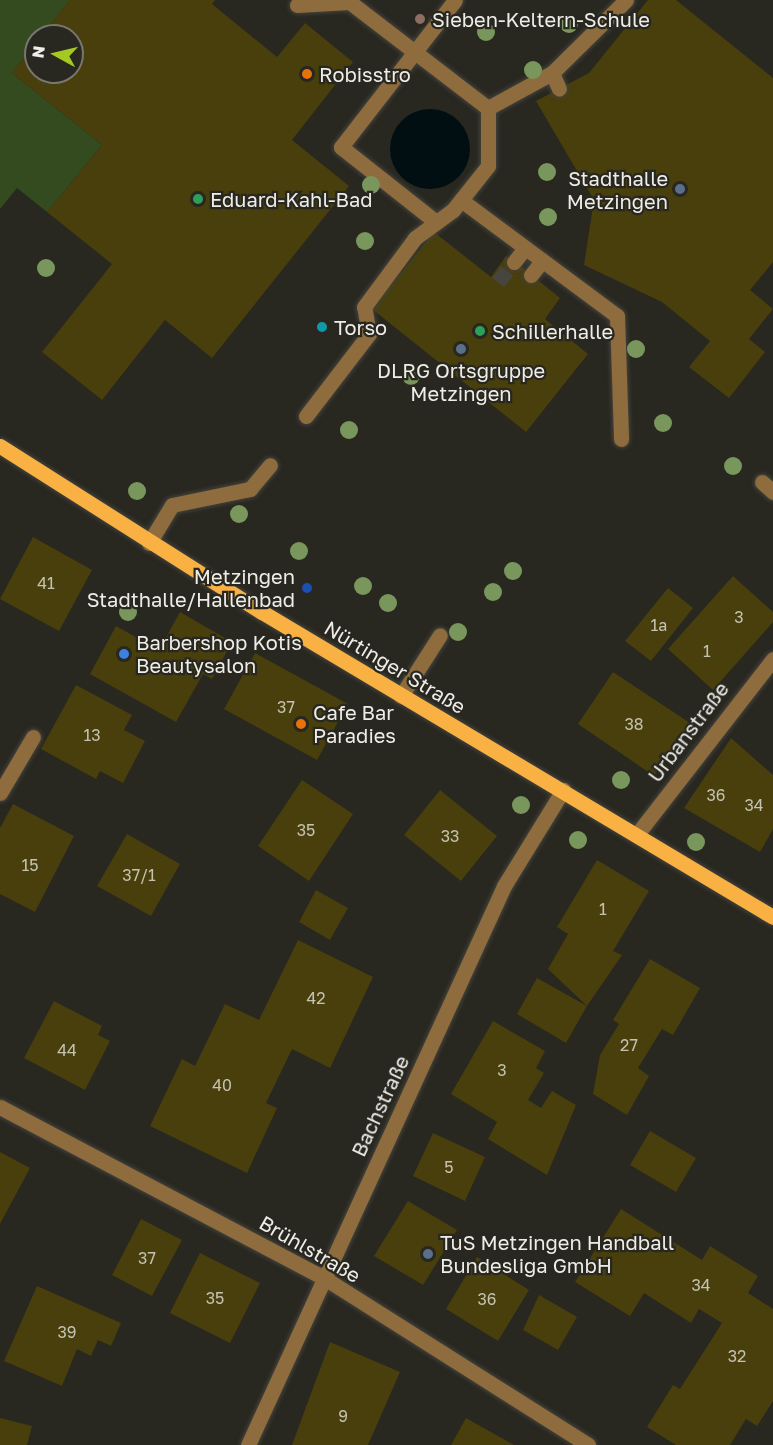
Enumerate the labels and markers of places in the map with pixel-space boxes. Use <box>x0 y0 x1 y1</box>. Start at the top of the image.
place label: Sieben-Keltern-Schule <box>432 7 650 31</box>
marker: Sieben-Keltern-Schule <box>413 12 427 26</box>
place label: Robisstro <box>319 62 411 86</box>
marker: Robisstro <box>300 67 314 81</box>
place label: Stadthalle Metzingen <box>567 166 668 213</box>
marker: Stadthalle Metzingen <box>673 182 687 196</box>
place label: Eduard-Kahl-Bad <box>210 187 373 211</box>
marker: Eduard-Kahl-Bad <box>191 192 205 206</box>
place label: Torso <box>334 315 387 339</box>
place label: Schillerhalle <box>492 319 613 343</box>
marker: Torso <box>315 320 329 334</box>
marker: Schillerhalle <box>473 324 487 338</box>
marker: DLRG Ortsgruppe Metzingen <box>454 342 468 356</box>
place label: DLRG Ortsgruppe Metzingen <box>377 358 545 405</box>
place label: Metzingen Stadthalle/Hallenbad <box>87 564 295 611</box>
marker: Metzingen Stadthalle/Hallenbad <box>300 581 314 595</box>
place label: Barbershop Kotis Beautysalon <box>136 630 302 677</box>
marker: Barbershop Kotis Beautysalon <box>117 647 131 661</box>
place label: Cafe Bar Paradies <box>313 700 396 747</box>
marker: Cafe Bar Paradies <box>294 717 308 731</box>
place label: TuS Metzingen Handball Bundesliga GmbH <box>440 1230 674 1277</box>
marker: TuS Metzingen Handball Bundesliga GmbH <box>421 1247 435 1261</box>

